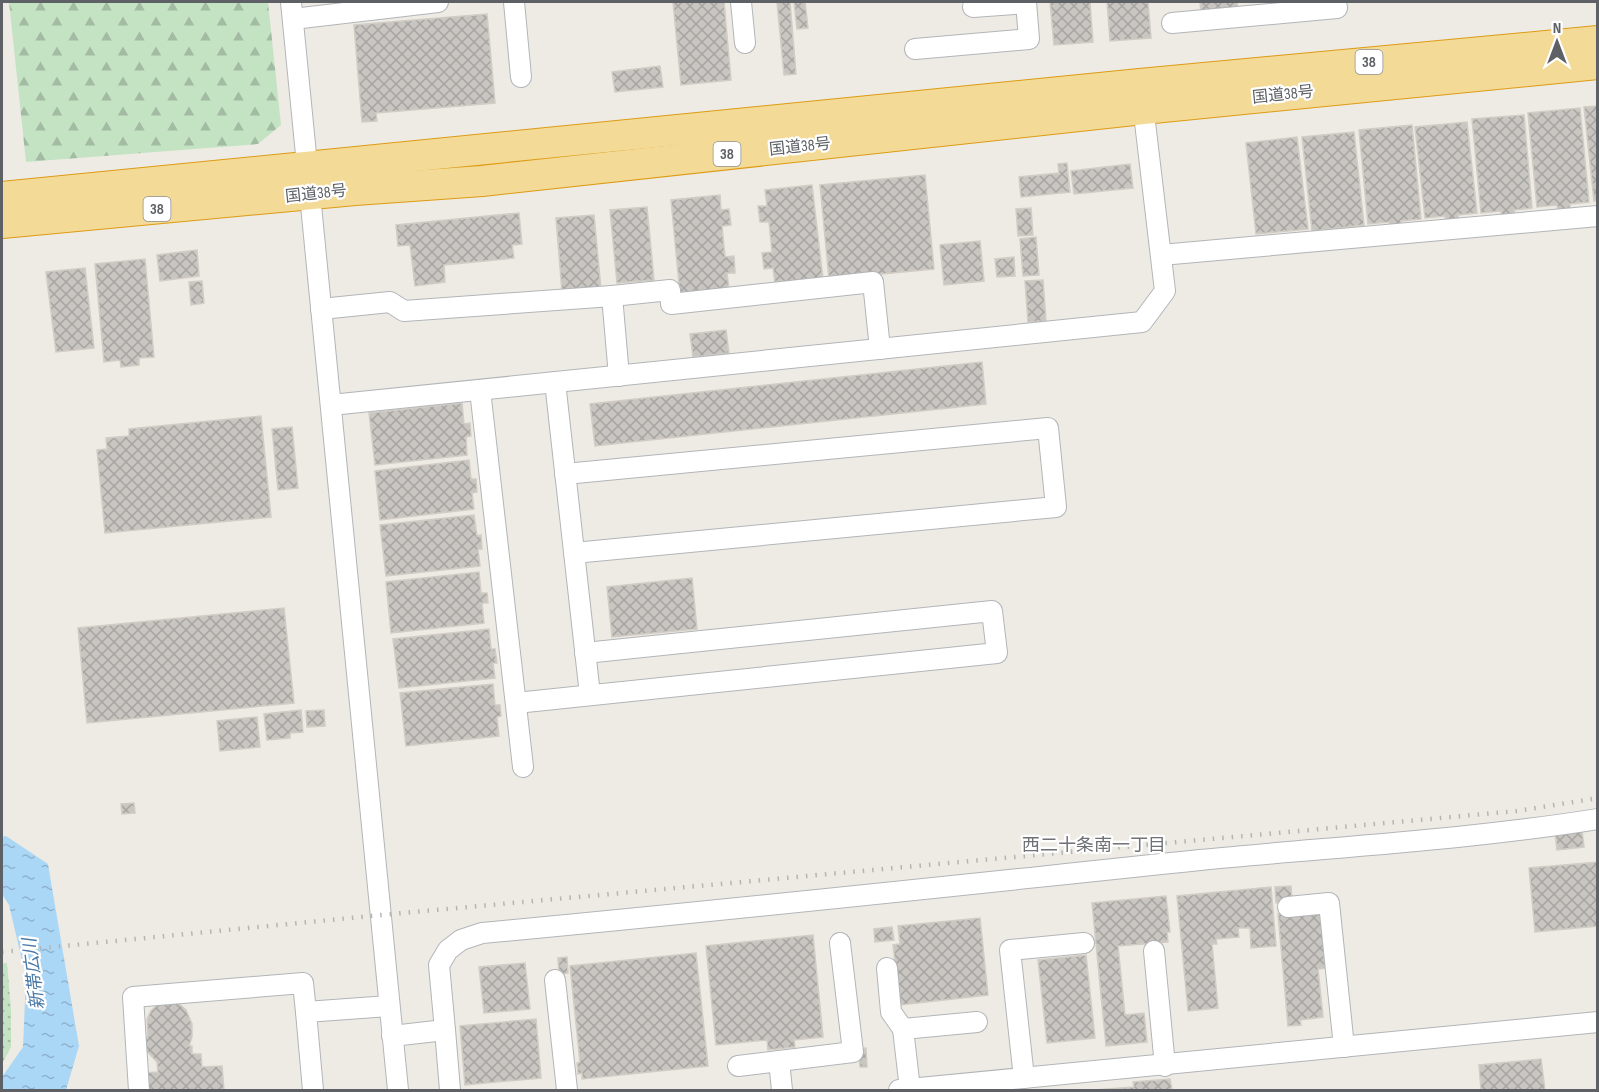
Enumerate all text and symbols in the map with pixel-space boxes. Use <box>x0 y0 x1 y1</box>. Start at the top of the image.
north arrow <box>1527 12 1587 72</box>
text: N <box>1553 19 1561 38</box>
road number: 38 <box>1356 50 1382 74</box>
street label: 国道38号 <box>1251 82 1315 108</box>
street label: 国道38号 <box>768 134 832 160</box>
road number: 38 <box>714 142 740 166</box>
street label: 国道38号 <box>284 181 348 207</box>
road number: 38 <box>144 197 170 221</box>
district label: 西二十条南一丁目 <box>1022 835 1166 856</box>
water label: 新帯広川 <box>19 935 49 1011</box>

